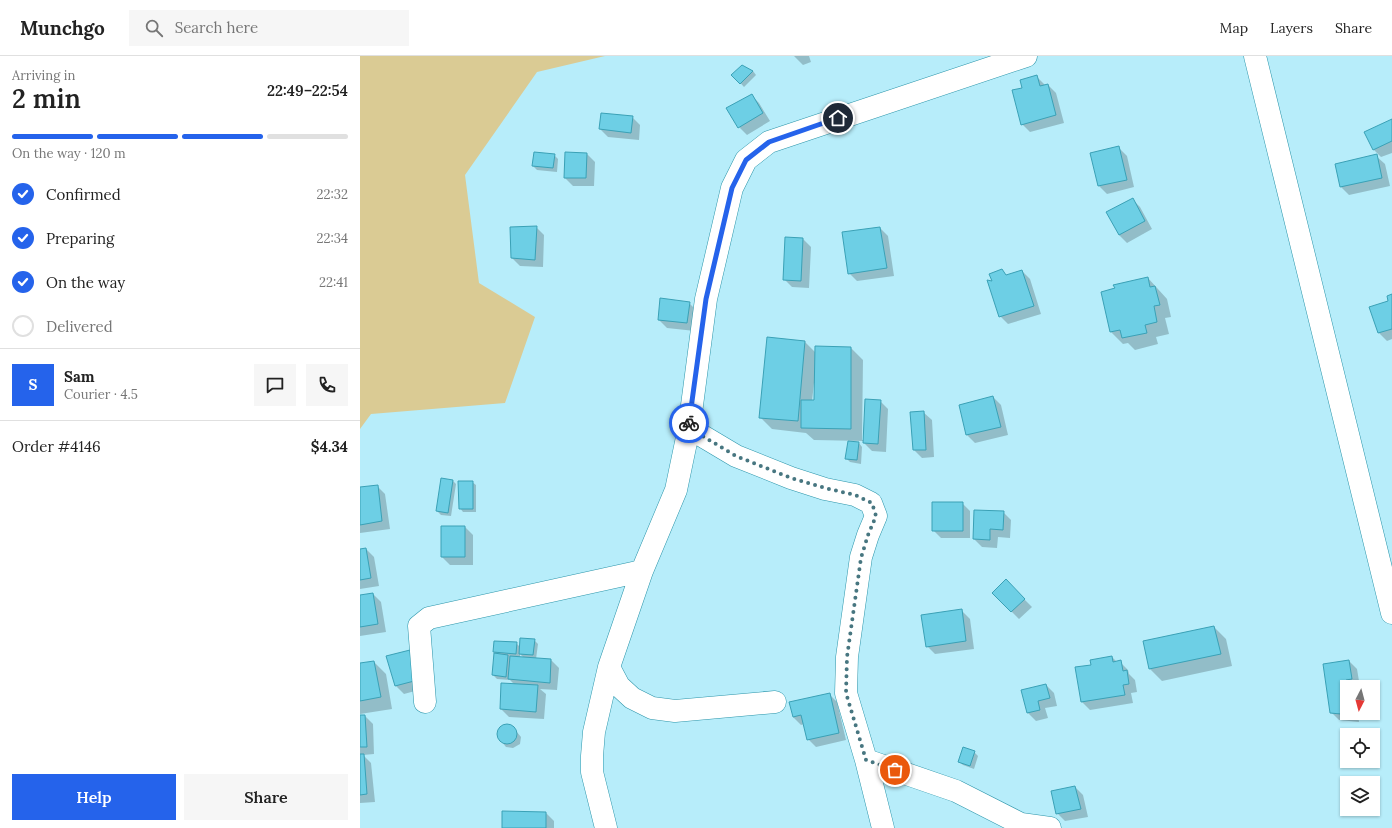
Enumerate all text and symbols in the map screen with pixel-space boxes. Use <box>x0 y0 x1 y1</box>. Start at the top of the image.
search box <box>129 10 409 46</box>
text: Munchgo <box>20 16 105 40</box>
icon: search <box>143 17 165 39</box>
text: Search here <box>175 18 258 37</box>
text: Map <box>1220 19 1248 37</box>
text: Layers <box>1270 19 1313 37</box>
text: Share <box>1335 19 1372 37</box>
text: Arriving in <box>12 67 75 84</box>
text: 22:49–22:54 <box>267 81 348 100</box>
text: 2 min <box>12 82 81 115</box>
pin <box>821 101 855 135</box>
icon: home <box>827 107 849 129</box>
text: On the way · 120 m <box>12 145 126 162</box>
icon: check <box>12 183 34 205</box>
text: Confirmed <box>46 185 121 204</box>
text: 22:32 <box>317 186 348 203</box>
icon: check <box>12 227 34 249</box>
text: Preparing <box>46 229 114 248</box>
text: 22:34 <box>317 230 348 247</box>
icon: check <box>12 271 34 293</box>
text: On the way <box>46 273 125 292</box>
text: 22:41 <box>319 274 348 291</box>
text: Delivered <box>46 317 113 336</box>
button: chat <box>254 364 296 406</box>
button: phone <box>306 364 348 406</box>
text: Sam <box>64 367 95 386</box>
text: S <box>29 375 37 394</box>
text: Courier · 4.5 <box>64 386 138 403</box>
courier <box>669 403 709 443</box>
icon: bike <box>678 412 700 434</box>
text: Order #4146 <box>12 437 101 456</box>
text: $4.34 <box>311 437 348 456</box>
north arrow <box>1340 680 1380 720</box>
map controls <box>1340 680 1380 816</box>
button: locate <box>1340 728 1380 768</box>
pin <box>878 753 912 787</box>
icon: bag <box>884 759 906 781</box>
button: Help <box>12 774 176 820</box>
button: Share <box>184 774 348 820</box>
button: layers <box>1340 776 1380 816</box>

